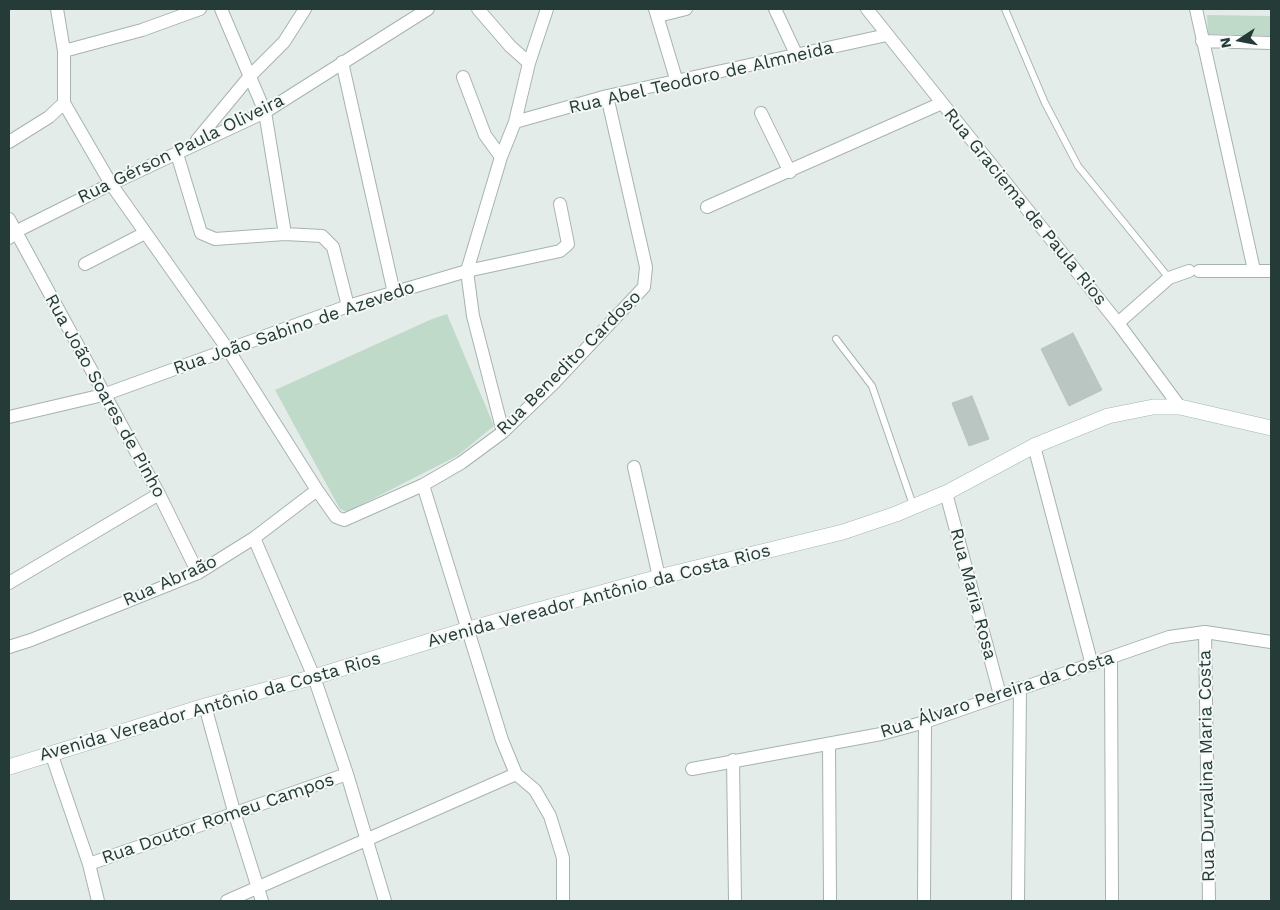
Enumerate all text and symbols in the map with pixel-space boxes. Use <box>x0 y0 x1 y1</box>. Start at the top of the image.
north arrow <box>1215 15 1265 65</box>
text: N <box>1216 36 1234 49</box>
street label: Rua Abel Teodoro de Almneida <box>567 37 835 119</box>
street label: Rua Gérson Paula Oliveira <box>74 90 288 208</box>
street label: Rua Graciema de Paula Rios <box>939 104 1111 310</box>
street label: Rua João Sabino de Azevedo <box>170 276 418 380</box>
street label: Rua Benedito Cardoso <box>492 286 646 440</box>
street label: Rua João Soares de Pinho <box>40 290 170 502</box>
street label: Rua Maria Rosa <box>945 526 1001 662</box>
street label: Avenida Vereador Antônio da Costa Rios <box>425 540 773 652</box>
street label: Rua Abraão <box>120 551 220 611</box>
street label: Rua Álvaro Pereira da Costa <box>877 647 1117 743</box>
street label: Avenida Vereador Antônio da Costa Rios <box>37 648 383 766</box>
street label: Rua Durvalina Maria Costa <box>1194 650 1220 882</box>
street label: Rua Doutor Romeu Campos <box>99 769 337 869</box>

